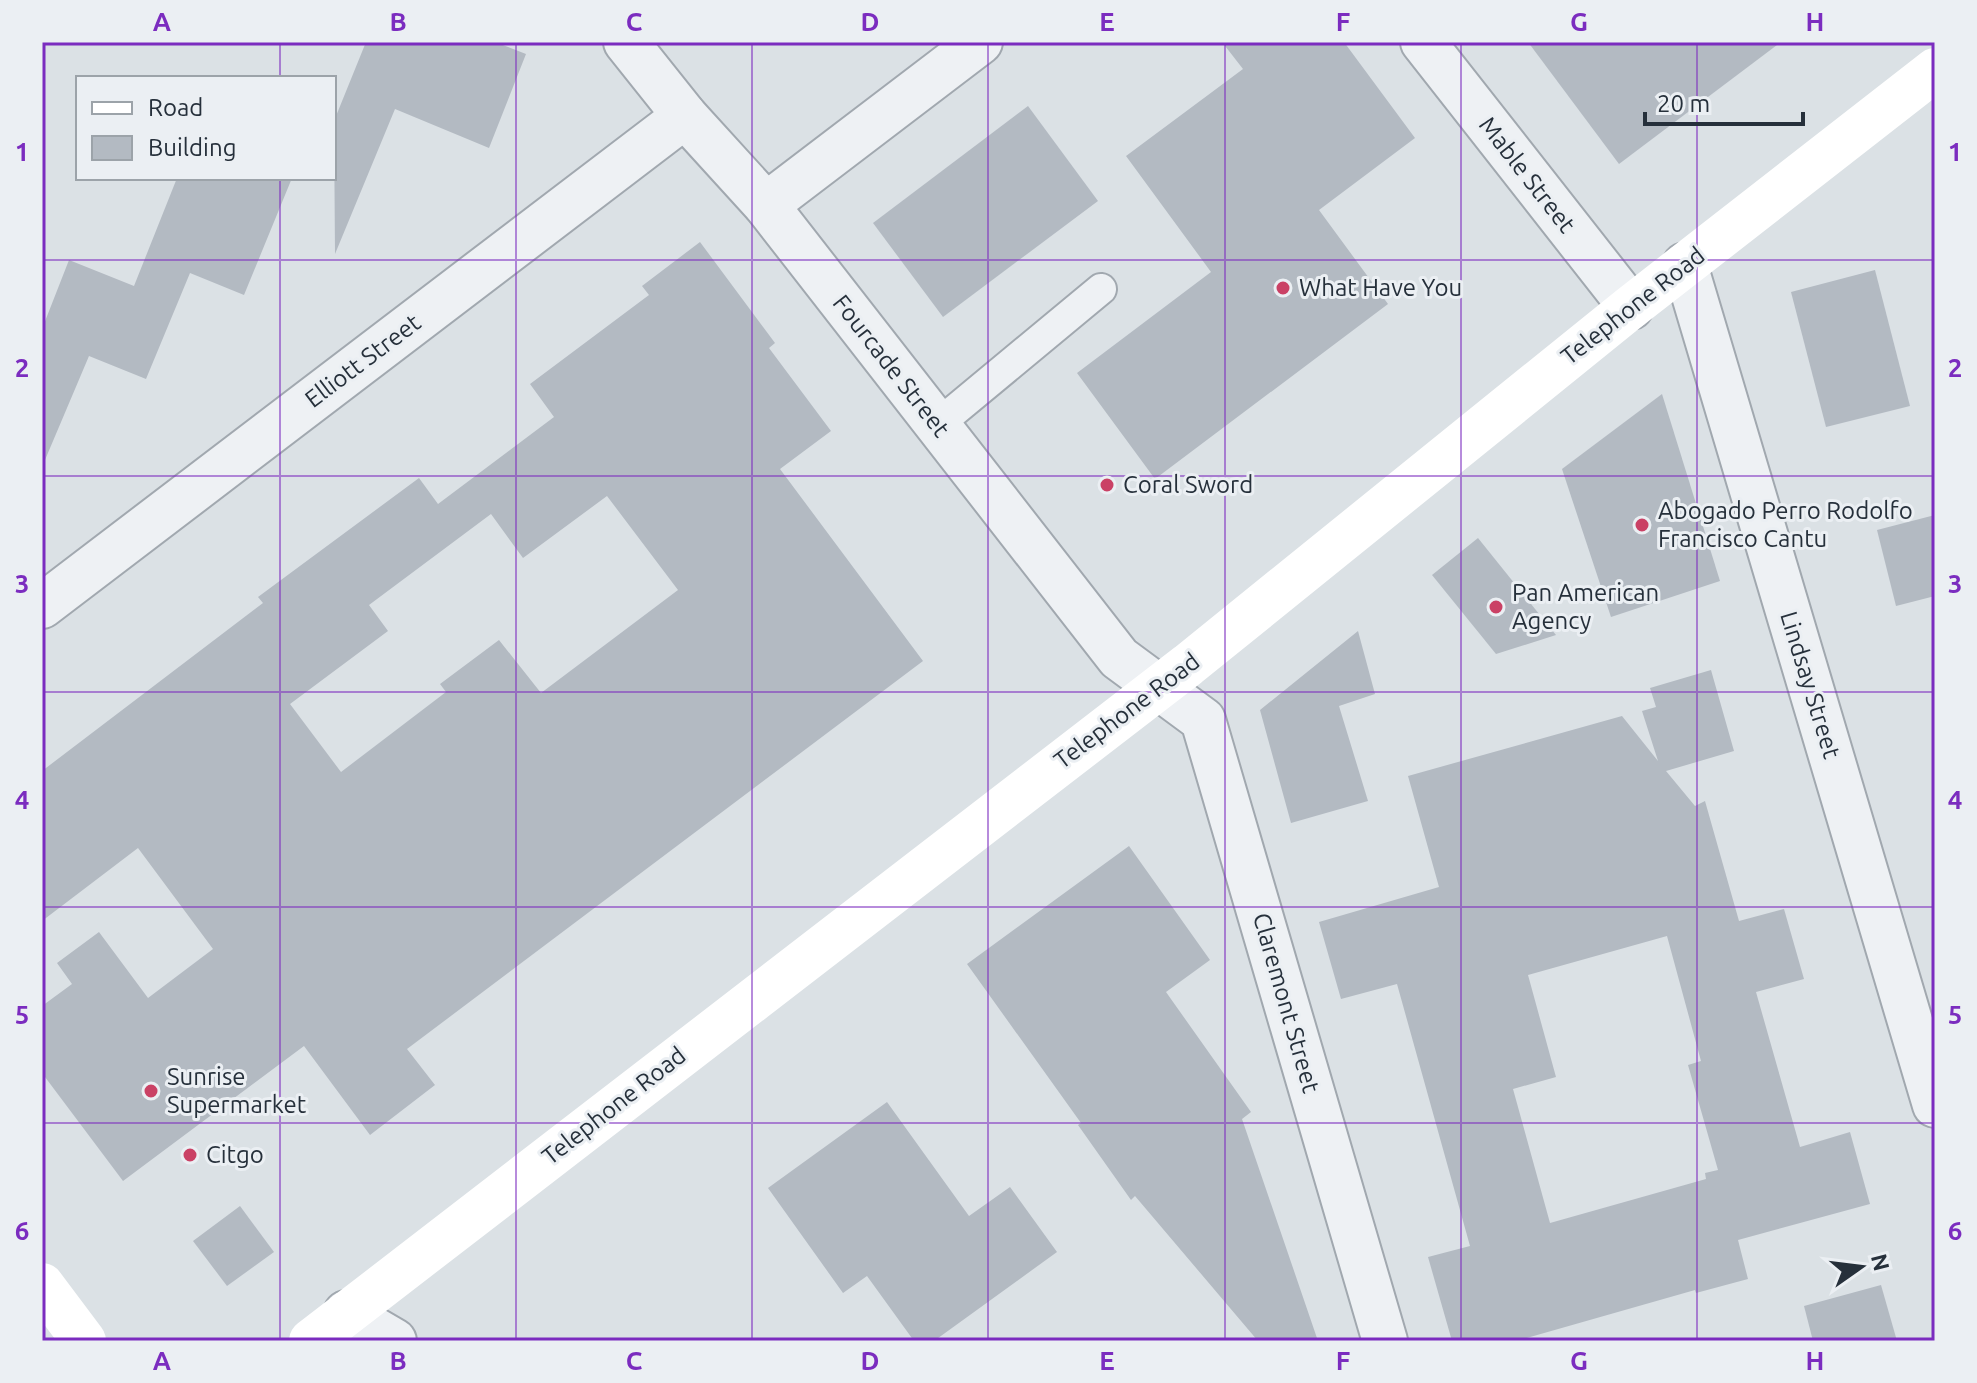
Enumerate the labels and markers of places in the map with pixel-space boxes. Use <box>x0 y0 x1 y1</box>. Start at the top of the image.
place label: What Have You <box>1299 274 1462 301</box>
marker: What Have You <box>1274 279 1292 297</box>
place label: Coral Sword <box>1123 471 1253 498</box>
marker: Coral Sword <box>1098 476 1116 494</box>
place label: Abogado Perro Rodolfo Francisco Cantu <box>1658 497 1913 552</box>
marker: Abogado Perro Rodolfo Francisco Cantu <box>1633 516 1651 534</box>
place label: Pan American Agency <box>1512 579 1659 634</box>
marker: Pan American Agency <box>1487 598 1505 616</box>
place label: Sunrise Supermarket <box>167 1063 307 1118</box>
marker: Sunrise Supermarket <box>142 1082 160 1100</box>
place label: Citgo <box>206 1141 264 1168</box>
marker: Citgo <box>181 1146 199 1164</box>

